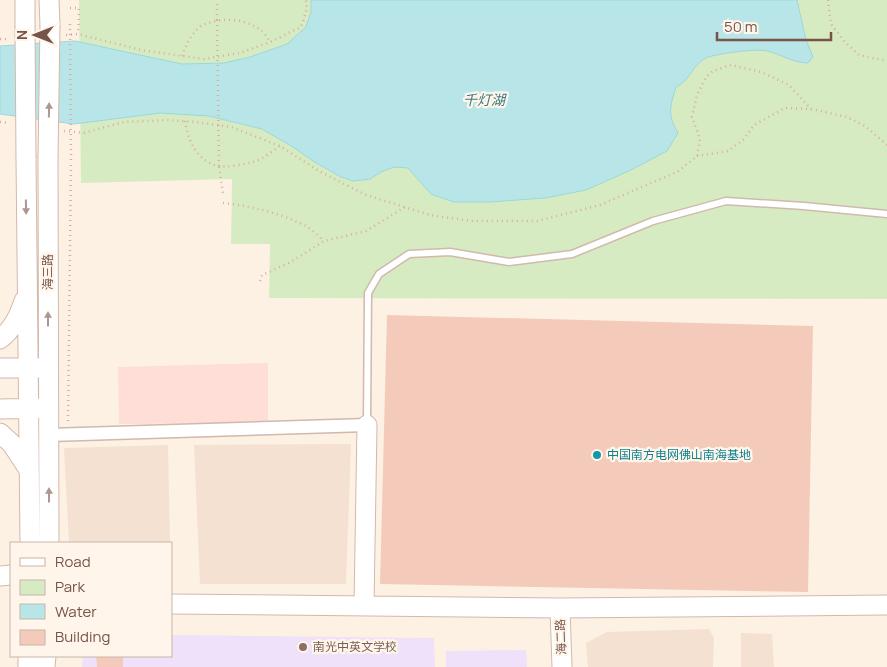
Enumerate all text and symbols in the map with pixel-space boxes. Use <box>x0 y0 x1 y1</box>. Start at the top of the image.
north arrow <box>10 10 60 60</box>
scale bar <box>717 10 831 42</box>
text: 50 m <box>724 16 758 37</box>
text: N <box>12 30 31 40</box>
water label: 千灯湖 <box>463 90 507 109</box>
one-way arrow <box>45 101 53 117</box>
one-way arrow <box>23 199 31 215</box>
street label: 海三路 <box>39 254 56 290</box>
one-way arrow <box>44 311 52 327</box>
place label: 中国南方电网佛山南海基地 <box>607 446 751 463</box>
marker: 中国南方电网佛山南海基地 <box>591 449 603 461</box>
one-way arrow <box>45 486 53 502</box>
legend <box>10 542 172 657</box>
text: Road <box>55 551 91 572</box>
text: Park <box>55 576 85 597</box>
text: Water <box>55 601 97 622</box>
street label: 海二路 <box>551 619 570 655</box>
text: Building <box>55 626 110 647</box>
place label: 南光中英文学校 <box>313 638 397 655</box>
marker: 南光中英文学校 <box>297 641 309 653</box>

